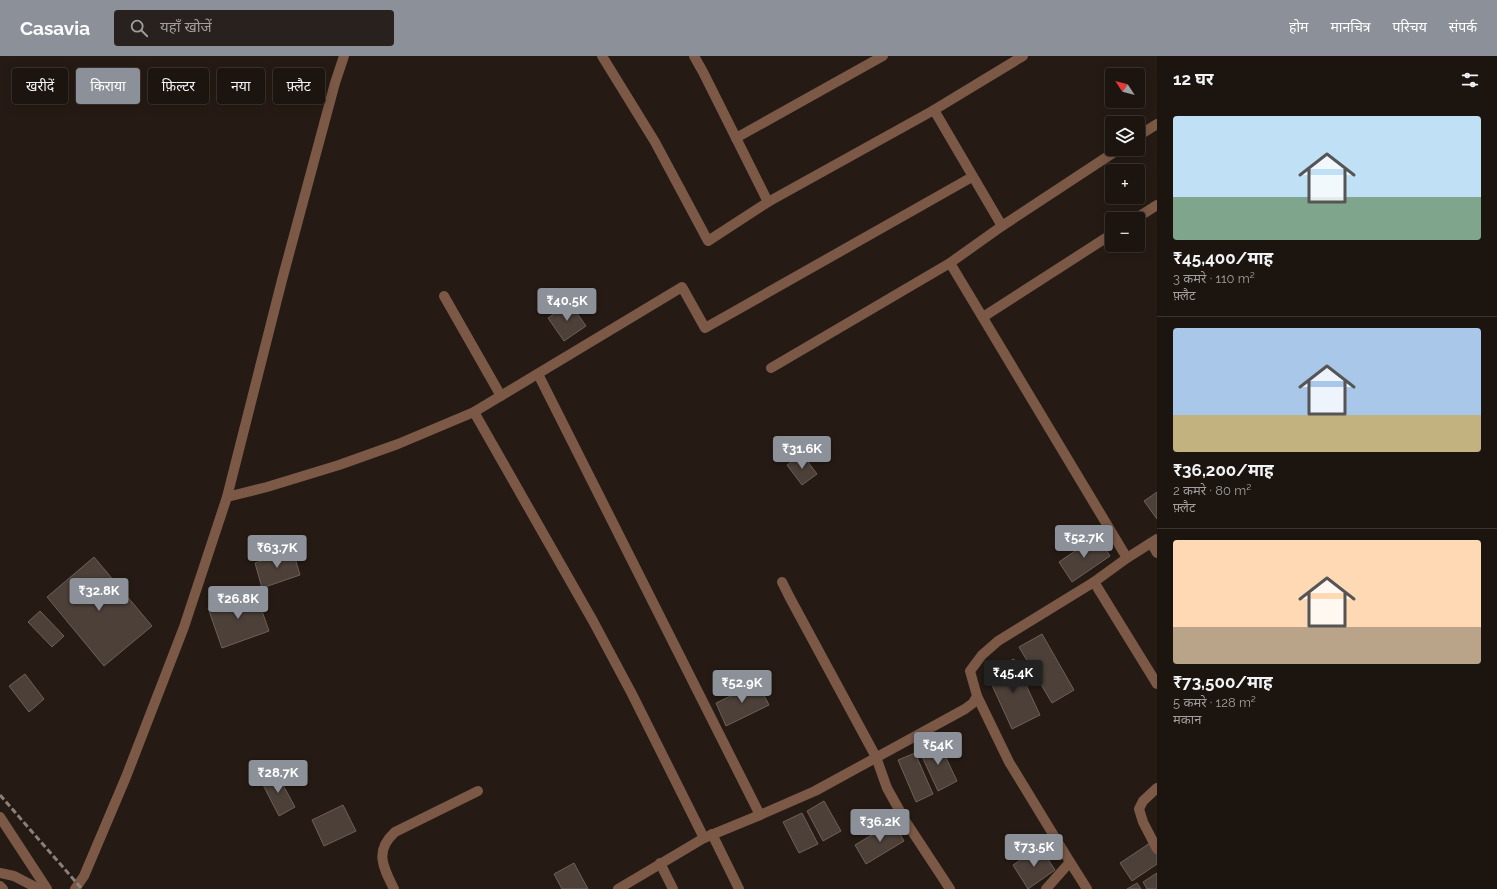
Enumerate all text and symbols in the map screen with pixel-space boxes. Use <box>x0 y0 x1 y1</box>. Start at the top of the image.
search box <box>114 10 394 46</box>
text: Casavia <box>20 17 90 39</box>
icon: search <box>128 17 150 39</box>
text: यहाँ खोजें <box>160 18 212 36</box>
text: होम <box>1289 19 1308 35</box>
text: मानचित्र <box>1330 19 1371 35</box>
text: परिचय <box>1393 19 1427 35</box>
text: संपर्क <box>1449 19 1477 35</box>
chip: खरीदें <box>12 68 68 104</box>
chip: किराया <box>76 68 140 104</box>
chip: फ़िल्टर <box>148 68 209 104</box>
chip: नया <box>217 68 265 104</box>
chip: फ़्लैट <box>273 68 325 104</box>
north arrow <box>1105 68 1145 108</box>
map controls <box>1105 68 1145 252</box>
text: 12 घर <box>1173 69 1214 89</box>
icon: filters <box>1459 69 1481 91</box>
button: layers <box>1105 116 1145 156</box>
icon: home <box>1291 142 1363 214</box>
button: + <box>1105 164 1145 204</box>
button: − <box>1105 212 1145 252</box>
text: ₹45,400/माह <box>1173 248 1273 268</box>
text: 3 कमरे · 110 m² <box>1173 271 1255 286</box>
pin: ₹40.5K <box>534 288 600 322</box>
text: फ़्लैट <box>1173 288 1196 303</box>
text: ₹40.5K <box>546 293 588 308</box>
icon: home <box>1291 354 1363 426</box>
pin: ₹31.6K <box>769 436 835 470</box>
text: ₹31.6K <box>782 441 822 456</box>
text: ₹36,200/माह <box>1173 460 1274 480</box>
text: 2 कमरे · 80 m² <box>1173 483 1251 498</box>
text: फ़्लैट <box>1173 500 1196 515</box>
pin: ₹52.7K <box>1051 525 1117 559</box>
text: ₹52.7K <box>1064 530 1104 545</box>
pin: ₹63.7K <box>244 535 310 569</box>
text: ₹63.7K <box>257 540 297 555</box>
icon: home <box>1291 566 1363 638</box>
pin: ₹32.8K <box>66 578 132 612</box>
text: ₹32.8K <box>78 583 120 598</box>
pin: ₹26.8K <box>205 586 271 620</box>
text: ₹26.8K <box>217 591 259 606</box>
pin: ₹45.4K <box>980 660 1046 694</box>
text: ₹45.4K <box>993 665 1033 680</box>
pin: ₹52.9K <box>709 670 775 704</box>
text: ₹73,500/माह <box>1173 672 1273 692</box>
text: ₹52.9K <box>722 675 762 690</box>
text: 5 कमरे · 128 m² <box>1173 695 1256 710</box>
text: मकान <box>1173 712 1201 727</box>
pin: ₹54K <box>914 732 962 766</box>
text: ₹54K <box>923 737 953 752</box>
pin: ₹28.7K <box>245 760 311 794</box>
text: ₹28.7K <box>258 765 298 780</box>
pin: ₹36.2K <box>847 809 913 843</box>
text: ₹36.2K <box>859 814 901 829</box>
pin: ₹73.5K <box>1001 834 1067 868</box>
text: ₹73.5K <box>1014 839 1054 854</box>

